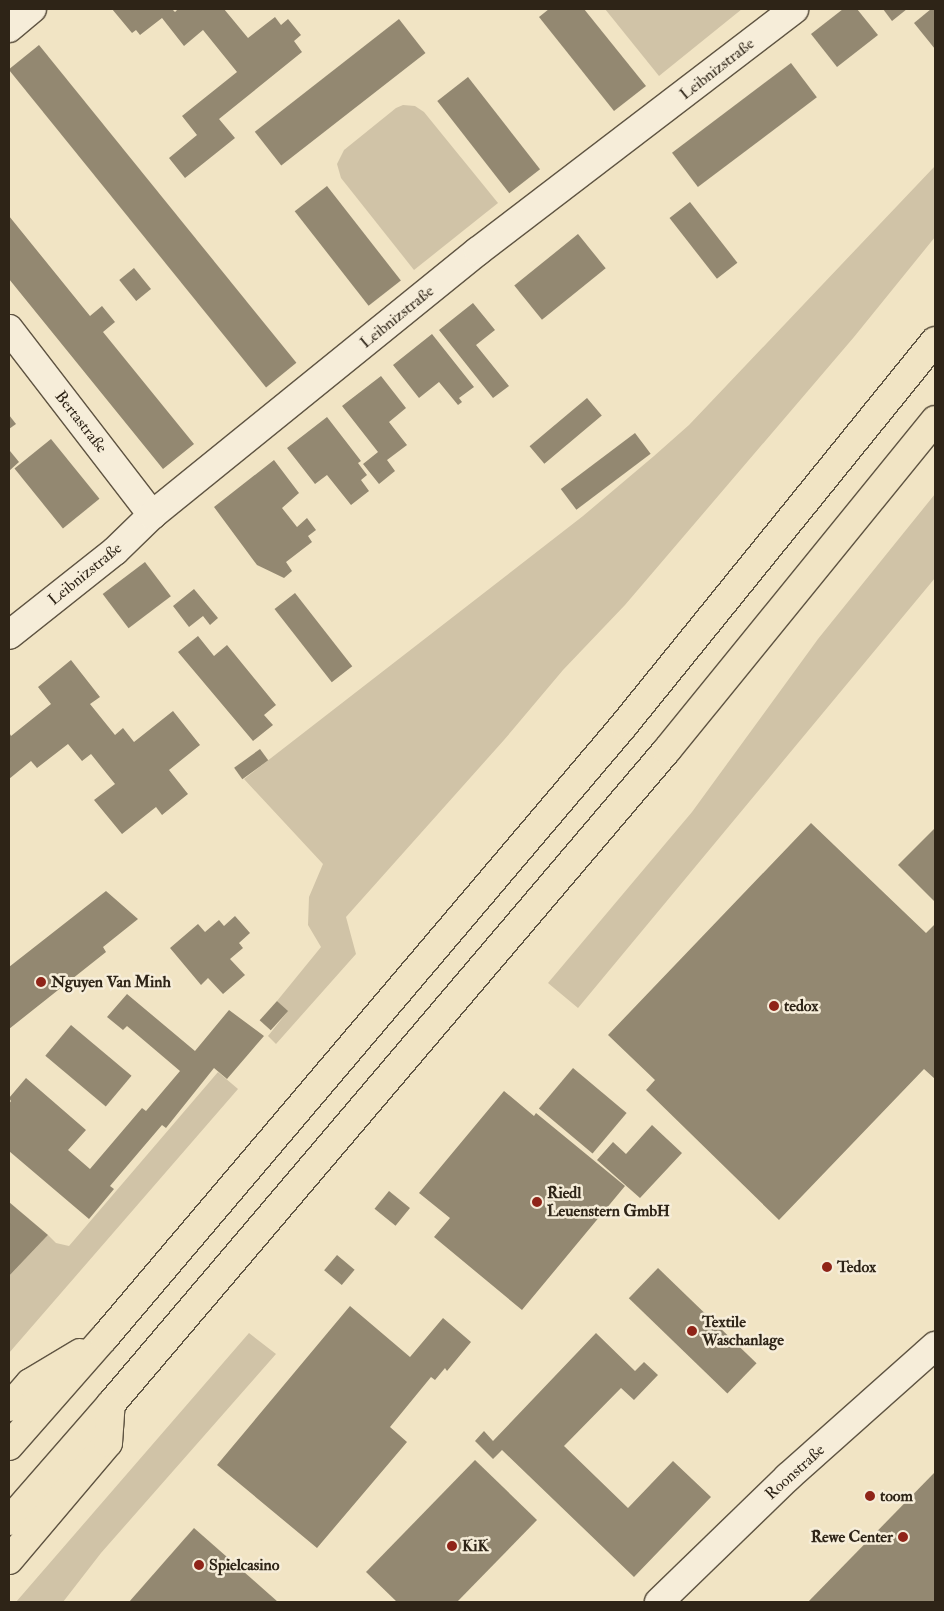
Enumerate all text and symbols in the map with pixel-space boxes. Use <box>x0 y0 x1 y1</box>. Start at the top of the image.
street label: Leibnizstraße <box>676 34 758 104</box>
street label: Leibnizstraße <box>356 282 438 352</box>
street label: Bertastraße <box>51 387 111 457</box>
street label: Leibnizstraße <box>44 539 126 609</box>
place label: Nguyen Van Minh <box>51 972 171 992</box>
marker: Nguyen Van Minh <box>35 976 47 988</box>
place label: tedox <box>784 996 818 1016</box>
marker: tedox <box>768 1000 780 1012</box>
place label: Riedl Leuenstern GmbH <box>547 1183 670 1221</box>
marker: Riedl Leuenstern GmbH <box>531 1196 543 1208</box>
place label: Tedox <box>837 1257 876 1277</box>
marker: Tedox <box>821 1261 833 1273</box>
place label: Textile Waschanlage <box>702 1312 784 1350</box>
marker: Textile Waschanlage <box>686 1325 698 1337</box>
street label: Roonstraße <box>761 1440 829 1504</box>
place label: toom <box>880 1486 913 1506</box>
marker: toom <box>864 1490 876 1502</box>
place label: Rewe Center <box>811 1527 893 1547</box>
marker: Rewe Center <box>897 1531 909 1543</box>
place label: KiK <box>462 1536 489 1556</box>
marker: KiK <box>446 1540 458 1552</box>
place label: Spielcasino <box>209 1555 280 1575</box>
marker: Spielcasino <box>193 1559 205 1571</box>

